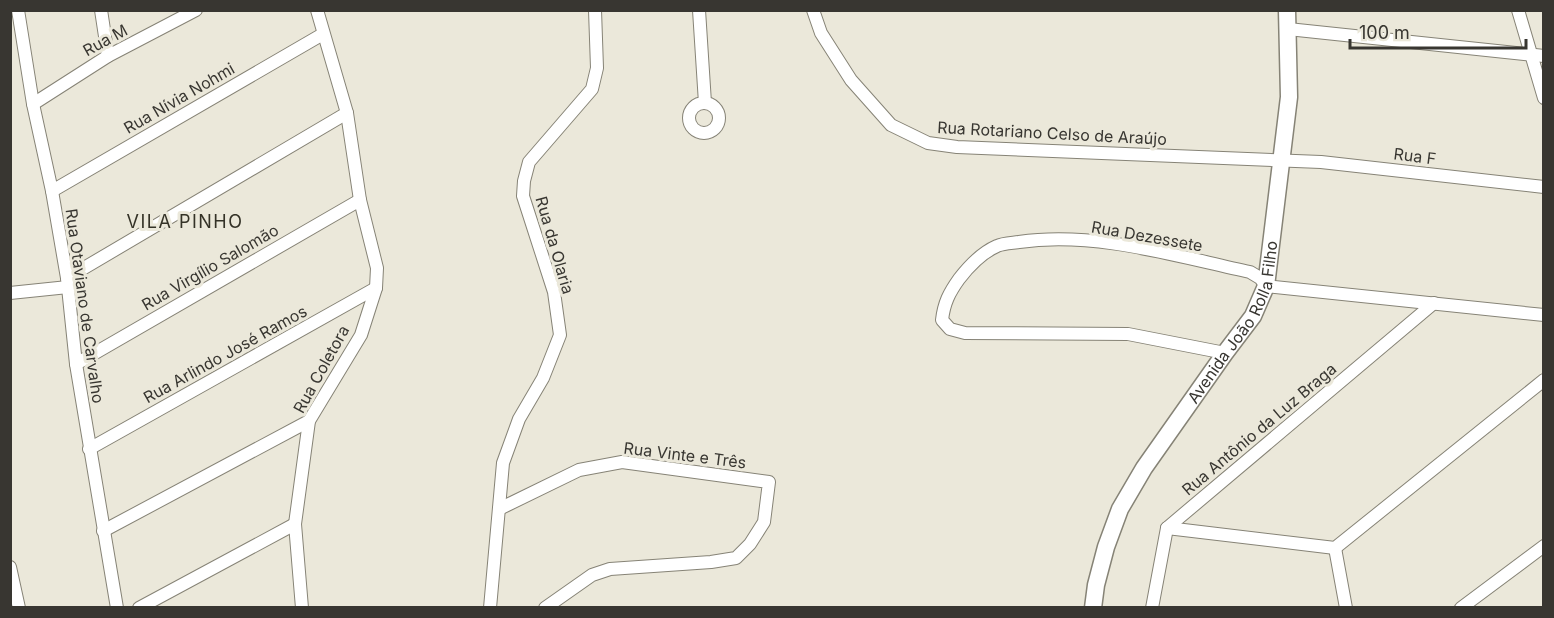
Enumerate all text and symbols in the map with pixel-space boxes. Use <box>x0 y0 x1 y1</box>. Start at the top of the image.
scale bar <box>1350 12 1526 50</box>
street label: Rua M <box>79 20 131 60</box>
text: 100 m <box>1359 22 1410 43</box>
street label: Rua Nívia Nohmi <box>120 58 238 138</box>
street label: Rua Rotariano Celso de Araújo <box>937 117 1167 149</box>
street label: Rua F <box>1393 143 1437 169</box>
street label: Rua da Olaria <box>532 194 578 296</box>
street label: Rua Otaviano de Carvalho <box>61 207 109 405</box>
district label: VILA PINHO <box>127 211 243 232</box>
street label: Rua Dezessete <box>1090 216 1204 256</box>
street label: Rua Virgílio Salomão <box>138 220 282 314</box>
street label: Avenida João Rolla Filho <box>1183 240 1281 407</box>
street label: Rua Arlindo José Ramos <box>140 301 310 407</box>
street label: Rua Coletora <box>289 322 353 416</box>
street label: Rua Antônio da Luz Braga <box>1178 359 1340 499</box>
street label: Rua Vinte e Três <box>623 438 747 472</box>

